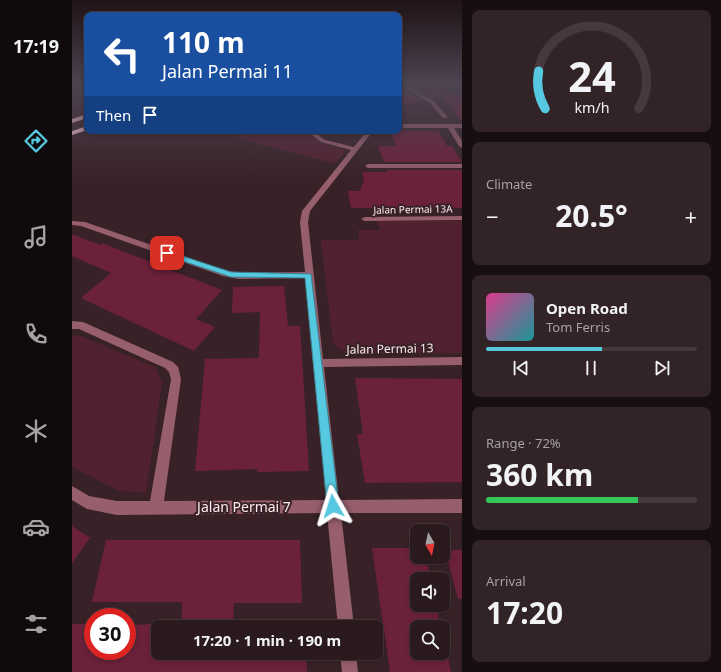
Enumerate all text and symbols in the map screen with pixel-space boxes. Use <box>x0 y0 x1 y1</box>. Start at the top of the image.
text: 110 m <box>162 23 245 61</box>
icon: left <box>96 28 148 80</box>
text: 17:19 <box>13 34 59 58</box>
text: 24 <box>568 48 615 104</box>
text: Jalan Permai 11 <box>162 59 293 83</box>
text: km/h <box>574 98 609 117</box>
icon: arrive <box>139 104 161 126</box>
text: Then <box>96 105 131 125</box>
icon: directions <box>22 127 50 155</box>
text: Climate <box>486 175 532 193</box>
text: 20.5° <box>555 195 628 236</box>
street label: Jalan Permai 13A <box>372 201 453 217</box>
text: − <box>486 201 499 231</box>
text: + <box>684 201 697 231</box>
icon: music <box>22 223 50 251</box>
pin <box>150 236 184 270</box>
icon: arrive <box>156 242 178 264</box>
text: Open Road <box>546 298 628 318</box>
text: Tom Ferris <box>546 318 610 336</box>
icon: phone <box>22 320 50 348</box>
street label: Jalan Permai 13 <box>345 339 434 358</box>
icon: previous <box>510 357 532 379</box>
icon: pause <box>580 357 602 379</box>
icon: next <box>651 357 673 379</box>
icon: climate <box>22 417 50 445</box>
text: Range · 72% <box>486 434 561 452</box>
text: 360 km <box>486 454 593 495</box>
position arrow <box>312 485 354 527</box>
street label: Jalan Permai 7 <box>195 497 291 516</box>
icon: car <box>22 513 50 541</box>
north arrow <box>410 524 450 564</box>
map controls <box>410 524 450 660</box>
button: sound <box>410 572 450 612</box>
text: Arrival <box>486 572 526 590</box>
text: 17:20 <box>486 592 563 633</box>
speed limit sign: 30 <box>84 608 136 660</box>
icon: filters <box>22 610 50 638</box>
button: search <box>410 620 450 660</box>
text: 17:20 · 1 min · 190 m <box>193 630 341 650</box>

